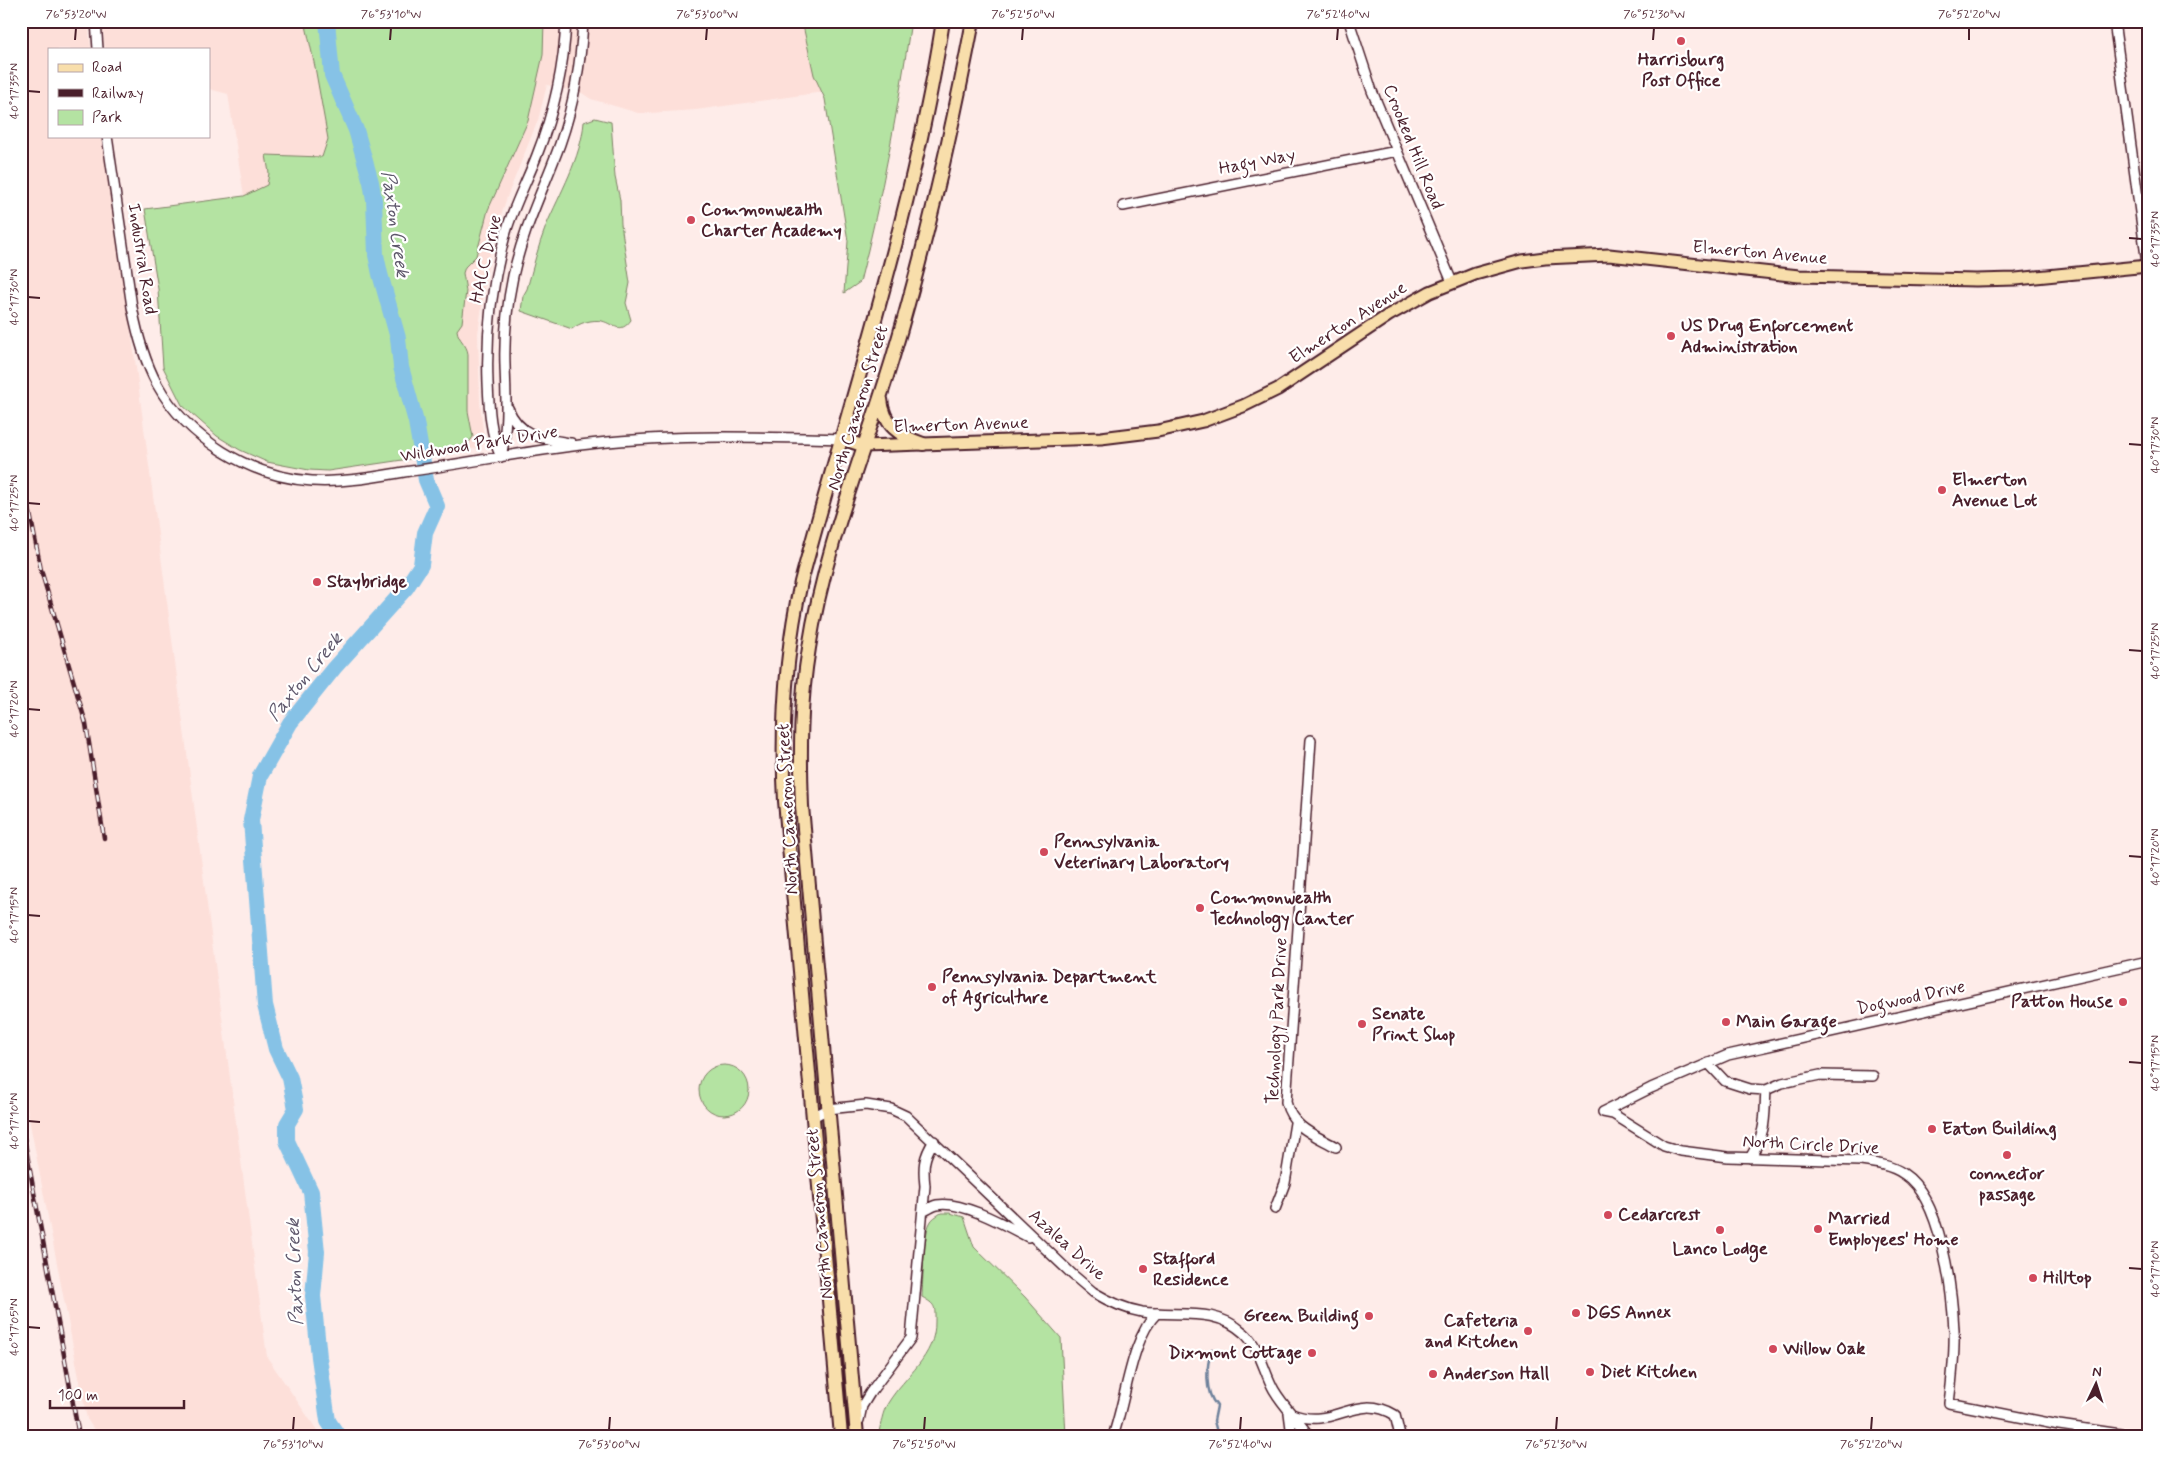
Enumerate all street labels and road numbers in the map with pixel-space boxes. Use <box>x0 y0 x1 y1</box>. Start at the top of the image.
street label: Crooked Hill Road <box>1377 81 1449 213</box>
street label: Hagy Way <box>1217 143 1298 183</box>
street label: Industrial Road <box>121 202 163 316</box>
street label: HACC Drive <box>464 212 508 306</box>
street label: Elmerton Avenue <box>1691 235 1829 271</box>
street label: Elmerton Avenue <box>1285 276 1411 370</box>
street label: North Cameron Street <box>822 322 895 493</box>
street label: Elmerton Avenue <box>893 411 1029 439</box>
street label: Wildwood Park Drive <box>398 420 560 468</box>
street label: North Cameron Street <box>772 723 804 895</box>
street label: Technology Park Drive <box>1261 937 1294 1105</box>
street label: Dogwood Drive <box>1855 975 1968 1023</box>
street label: North Cameron Street <box>801 1127 839 1300</box>
street label: North Circle Drive <box>1742 1129 1880 1161</box>
street label: Azalea Drive <box>1023 1204 1111 1286</box>

